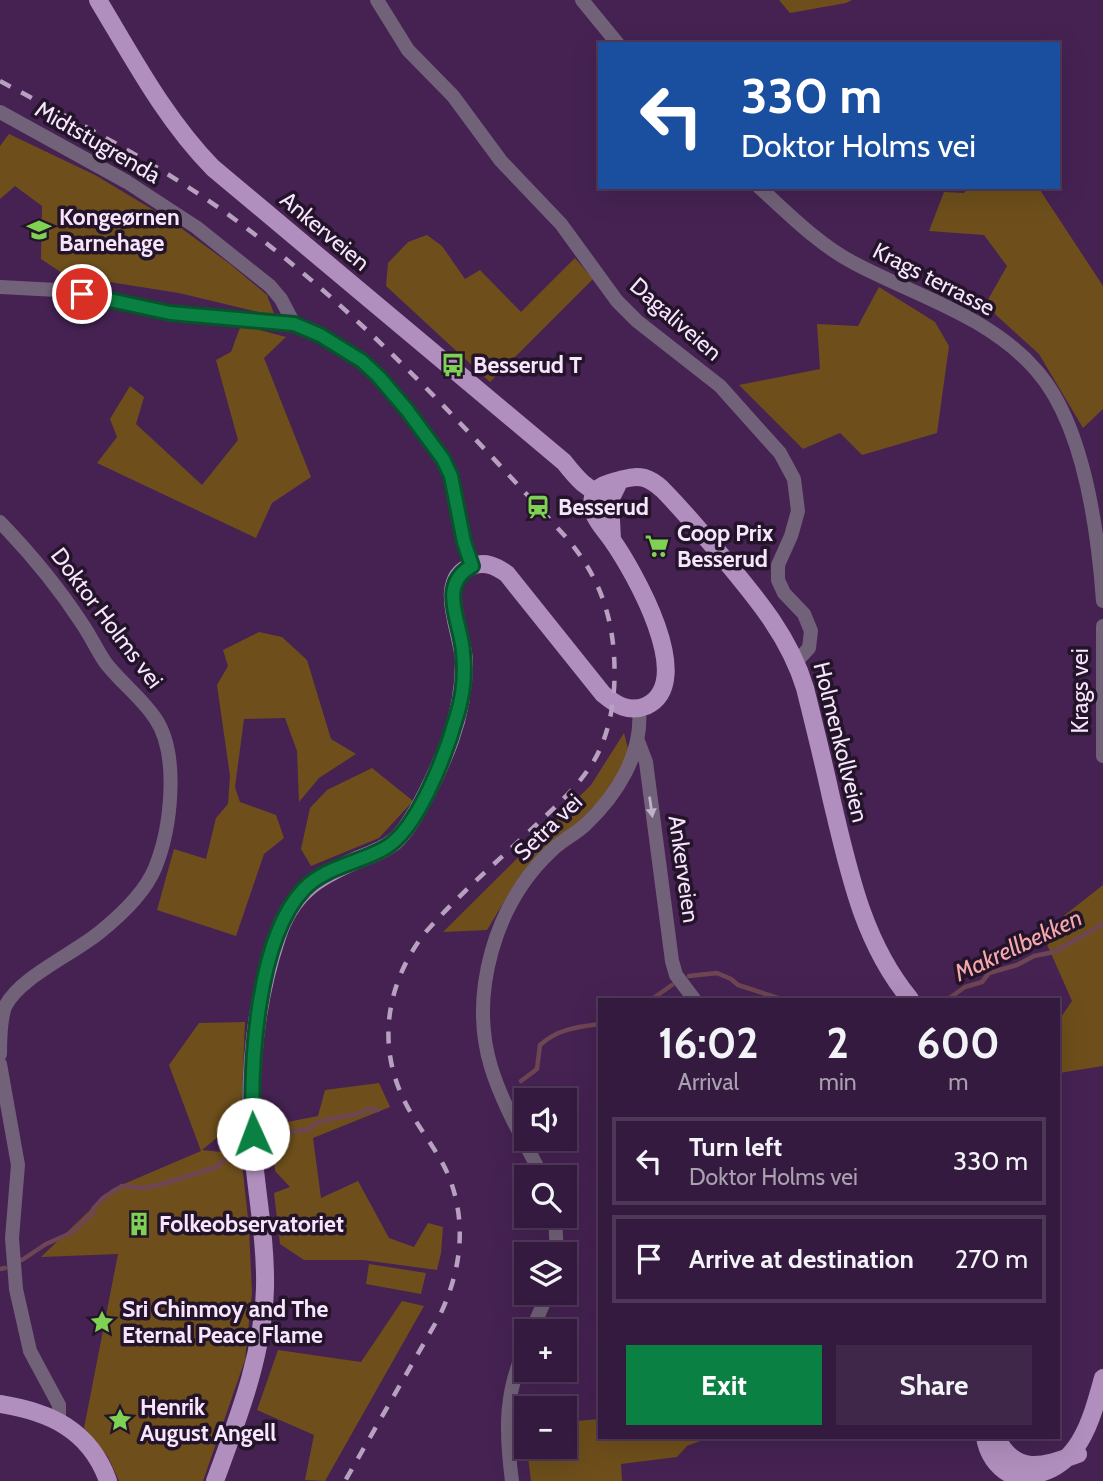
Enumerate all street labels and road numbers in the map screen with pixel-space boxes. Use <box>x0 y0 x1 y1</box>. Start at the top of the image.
street label: Midtstugrenda <box>30 95 166 189</box>
street label: Ankerveien <box>275 185 375 277</box>
street label: Krags terrasse <box>868 236 1000 322</box>
street label: Dagaliveien <box>624 271 728 367</box>
street label: Doktor Holms vei <box>45 542 169 694</box>
street label: Krags vei <box>1066 648 1094 734</box>
street label: Holmenkollveien <box>808 659 874 825</box>
street label: Setra vei <box>508 788 588 866</box>
street label: Ankerveien <box>663 813 705 925</box>

